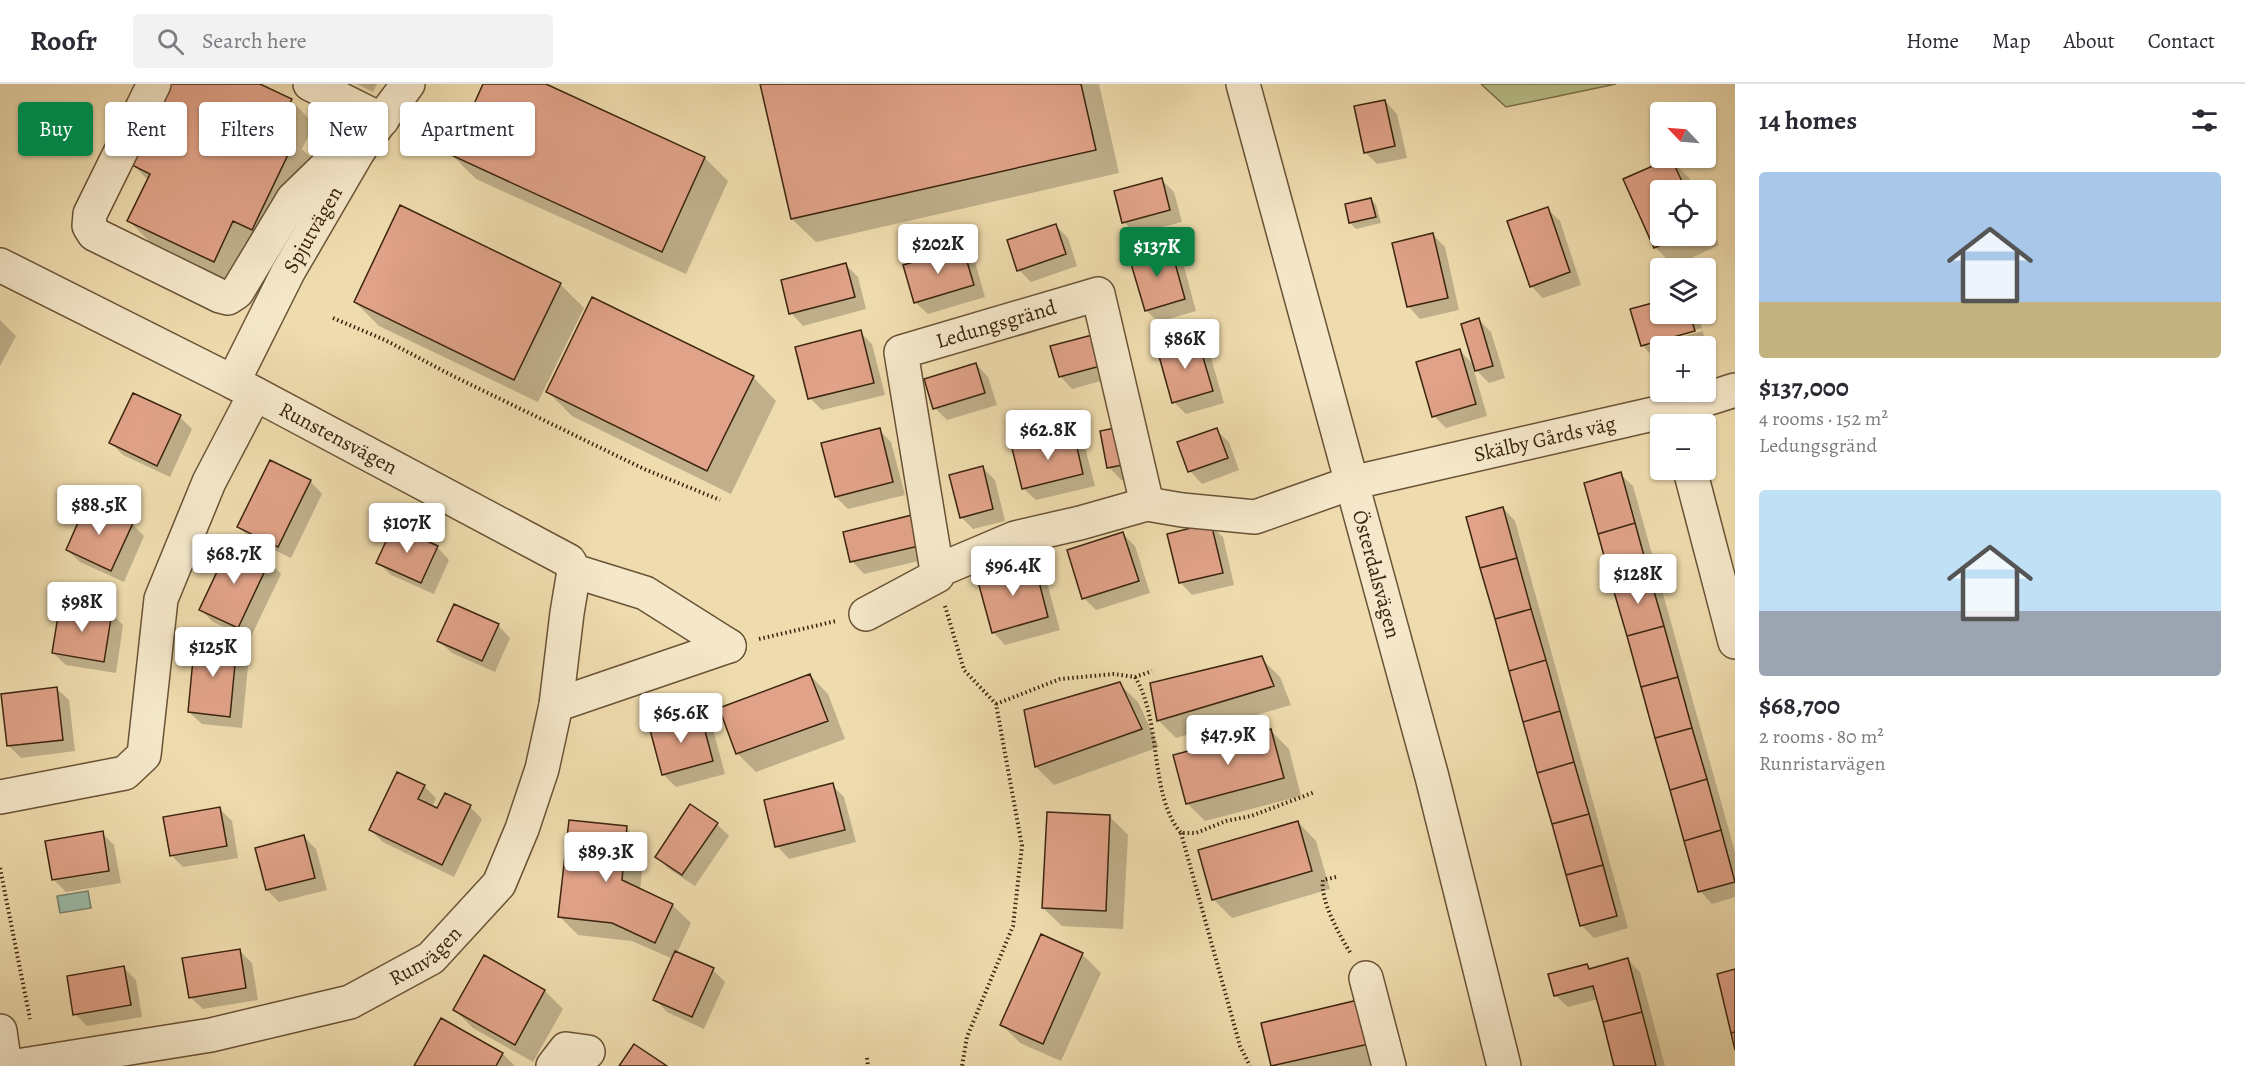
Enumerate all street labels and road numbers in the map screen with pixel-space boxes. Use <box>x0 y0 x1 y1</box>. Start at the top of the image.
street label: Spjutvägen <box>276 181 349 278</box>
street label: Ledungsgränd <box>933 293 1060 355</box>
street label: Runstensvägen <box>274 395 402 481</box>
street label: Skälby Gårds väg <box>1471 409 1619 468</box>
street label: Österdalsvägen <box>1346 507 1408 642</box>
street label: Runvägen <box>384 920 468 992</box>

